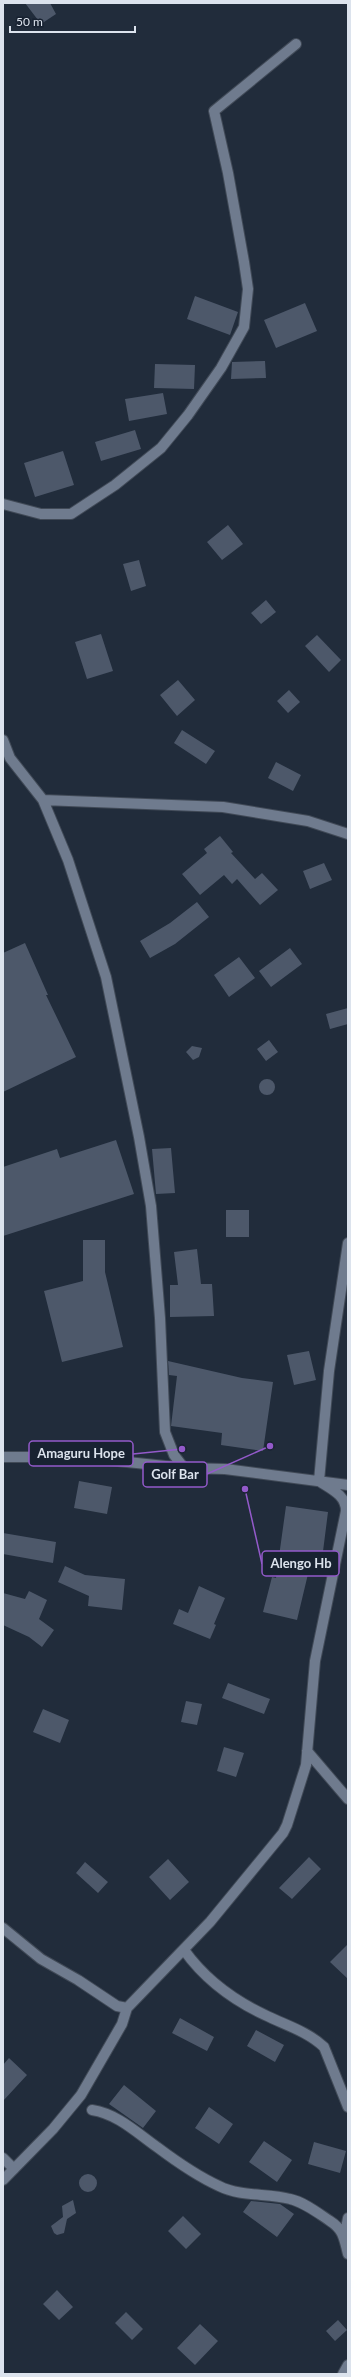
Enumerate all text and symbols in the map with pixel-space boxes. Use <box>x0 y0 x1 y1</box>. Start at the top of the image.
scale bar <box>10 8 135 34</box>
text: 50 m <box>16 14 43 29</box>
callout: Amaguru Hope <box>29 1441 133 1466</box>
text: Amaguru Hope <box>36 1445 125 1461</box>
callout: Golf Bar <box>143 1462 207 1487</box>
text: Golf Bar <box>151 1466 199 1482</box>
callout: Alengo Hb <box>262 1551 339 1576</box>
text: Alengo Hb <box>269 1555 332 1571</box>

